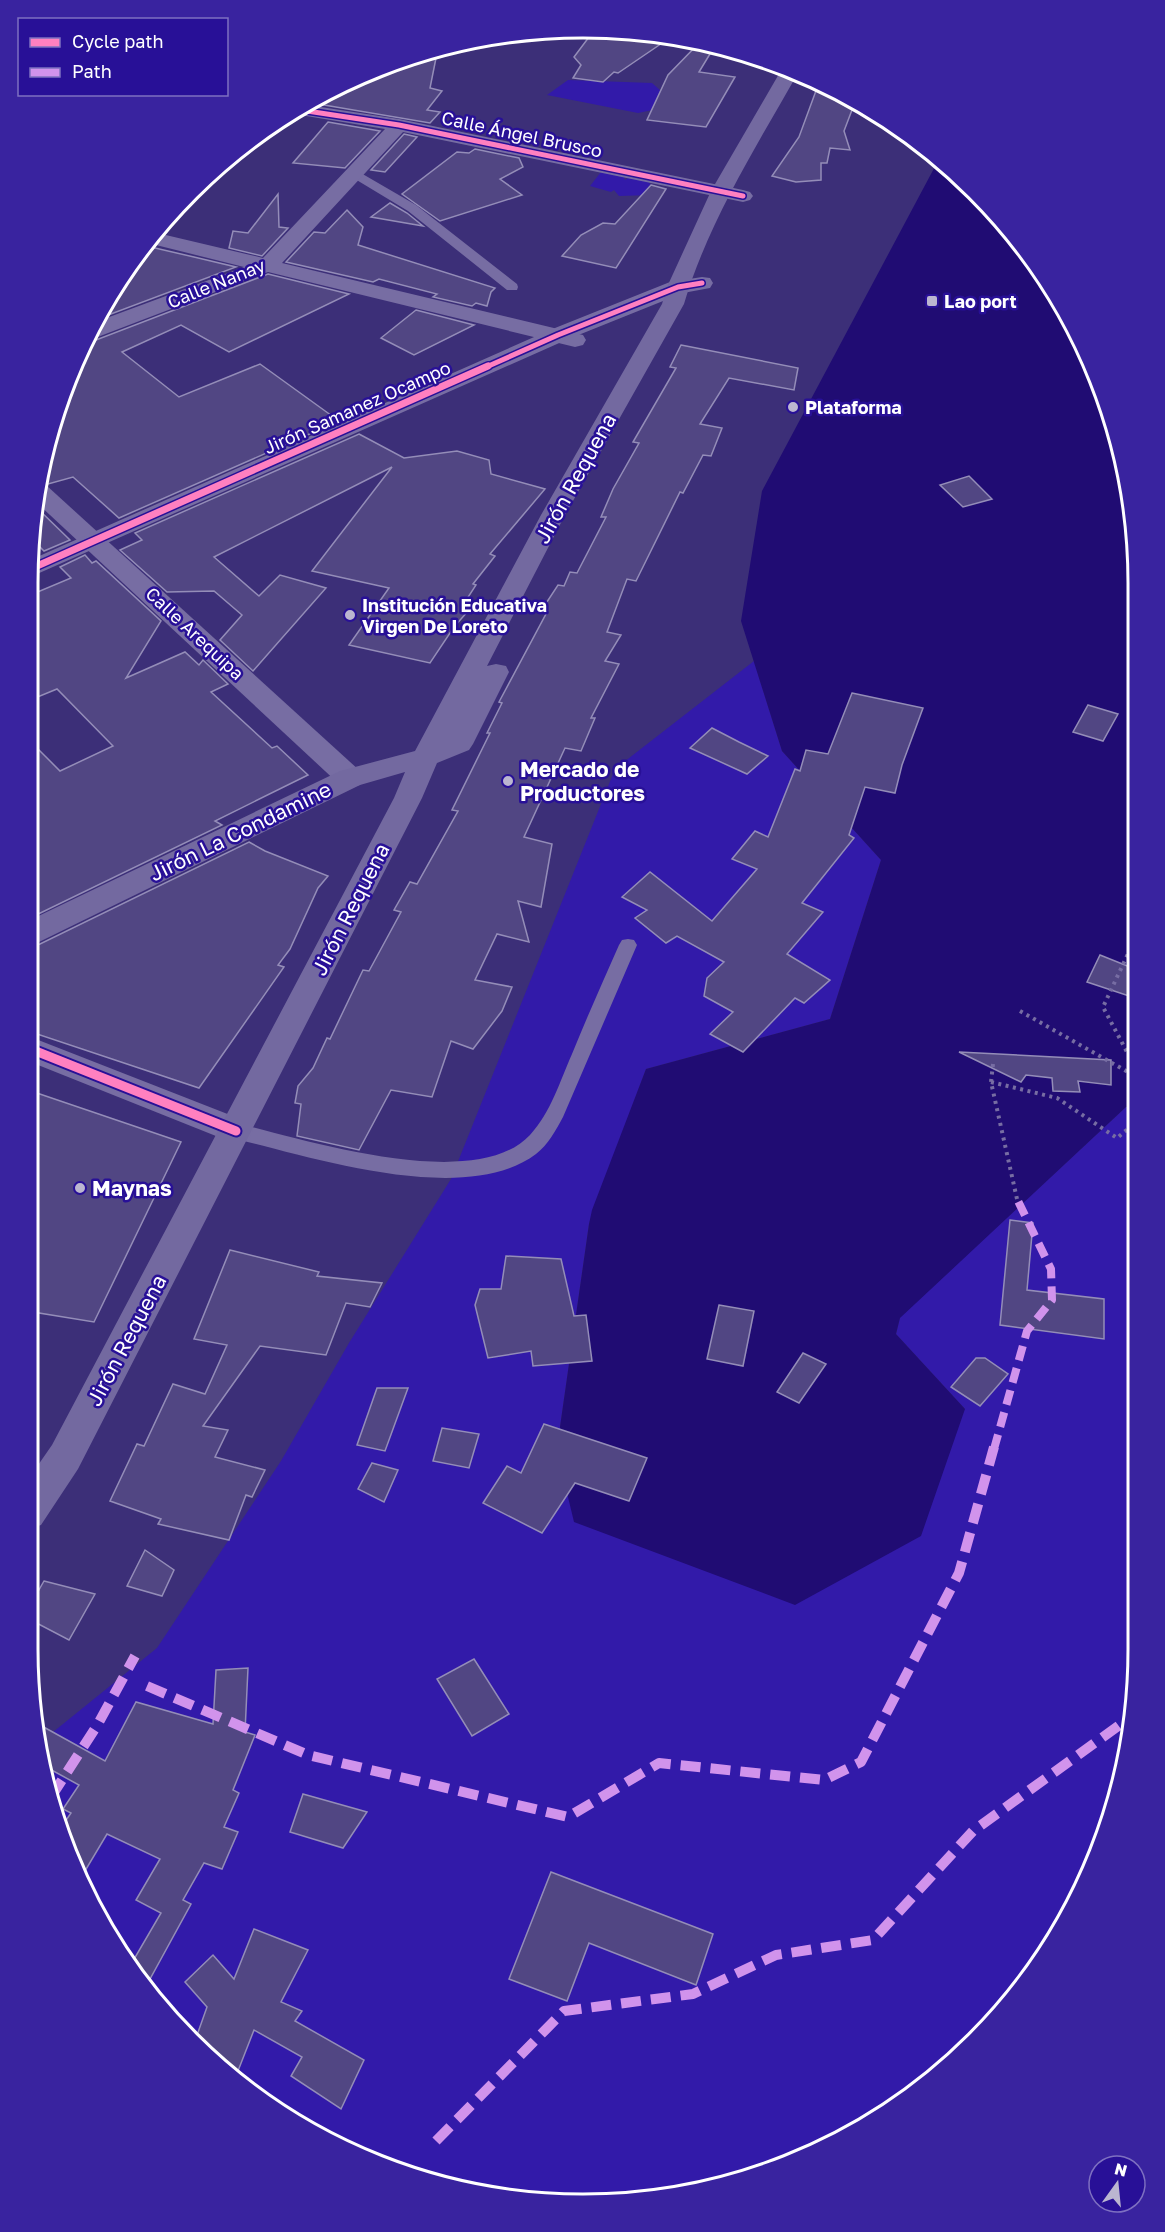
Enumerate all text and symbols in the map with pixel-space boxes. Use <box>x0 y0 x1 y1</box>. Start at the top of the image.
legend <box>18 18 228 96</box>
text: Cycle path <box>72 30 164 52</box>
text: Path <box>72 60 112 82</box>
street label: Calle Ángel Brusco <box>440 106 604 162</box>
street label: Calle Nanay <box>164 253 268 313</box>
place label: Lao port <box>944 290 1017 312</box>
marker: Lao port <box>925 294 939 308</box>
street label: Jirón Samanez Ocampo <box>260 356 454 458</box>
place label: Plataforma <box>805 396 902 418</box>
marker: Plataforma <box>786 400 800 414</box>
street label: Jirón Requena <box>529 408 621 548</box>
street label: Calle Arequipa <box>141 582 249 684</box>
place label: Institución Educativa Virgen De Loreto <box>362 594 547 637</box>
marker: Institución Educativa Virgen De Loreto <box>343 608 357 622</box>
place label: Mercado de Productores <box>520 756 645 806</box>
marker: Mercado de Productores <box>501 774 515 788</box>
street label: Jirón La Condamine <box>145 776 335 886</box>
street label: Jirón Requena <box>306 839 394 979</box>
place label: Maynas <box>92 1175 172 1201</box>
marker: Maynas <box>73 1181 87 1195</box>
street label: Jirón Requena <box>81 1270 171 1410</box>
north arrow <box>1087 2154 1147 2214</box>
text: N <box>1112 2158 1129 2181</box>

